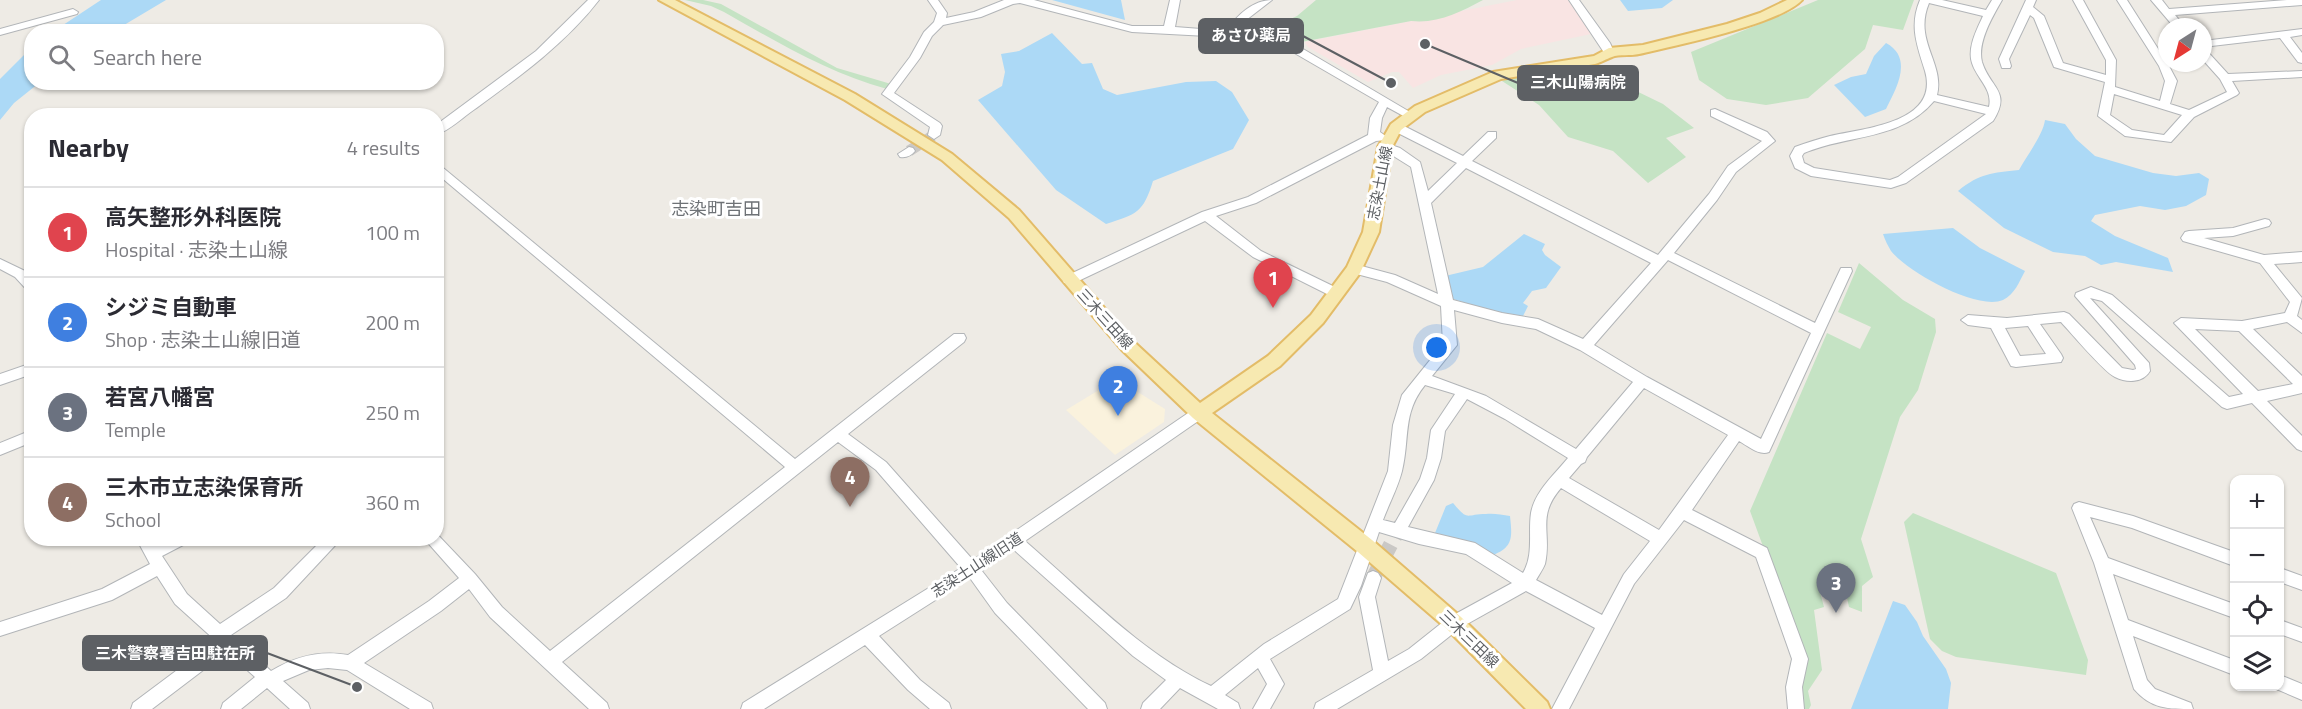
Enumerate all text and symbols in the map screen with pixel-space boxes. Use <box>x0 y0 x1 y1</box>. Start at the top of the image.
north arrow <box>2158 18 2212 72</box>
callout: あさひ薬局 <box>1199 19 1303 53</box>
text: あさひ薬局 <box>1211 23 1291 47</box>
search box <box>24 24 444 90</box>
text: Search here <box>93 40 202 74</box>
icon: search <box>45 41 78 74</box>
callout: 三木山陽病院 <box>1518 66 1638 100</box>
text: 三木山陽病院 <box>1530 70 1626 94</box>
text: Nearby <box>48 128 129 167</box>
text: 4 results <box>347 132 420 163</box>
street label: 志染土山線 <box>1361 144 1398 222</box>
district label: 志染町吉田 <box>671 195 761 222</box>
text: 高矢整形外科医院 <box>105 200 281 234</box>
text: 1 <box>62 217 73 248</box>
text: 100 m <box>365 217 420 248</box>
text: Hospital · 志染土山線 <box>105 234 288 265</box>
pin: 1 <box>1254 258 1292 308</box>
street label: 三木三田線 <box>1072 283 1139 354</box>
text: シジミ自動車 <box>105 290 237 324</box>
text: 2 <box>62 307 73 338</box>
text: 200 m <box>365 307 420 338</box>
text: Shop · 志染土山線旧道 <box>105 324 301 355</box>
your location <box>1422 333 1451 362</box>
pin: 2 <box>1098 366 1138 416</box>
text: 若宮八幡宮 <box>105 380 215 414</box>
text: 3 <box>62 397 73 428</box>
text: 250 m <box>365 397 420 428</box>
text: Temple <box>105 414 166 445</box>
pin: 4 <box>830 458 870 507</box>
text: 三木市立志染保育所 <box>105 470 303 504</box>
map controls <box>2230 475 2284 691</box>
button: + <box>2230 475 2284 529</box>
text: 4 <box>62 487 73 518</box>
text: 360 m <box>365 487 420 518</box>
text: School <box>105 504 161 535</box>
street label: 志染土山線旧道 <box>926 526 1027 603</box>
button: − <box>2230 529 2284 583</box>
pin: 3 <box>1816 564 1856 613</box>
button: locate <box>2230 583 2284 637</box>
street label: 三木三田線 <box>1434 604 1504 673</box>
callout: 三木警察署吉田駐在所 <box>83 636 267 670</box>
button: layers <box>2230 637 2284 691</box>
text: 三木警察署吉田駐在所 <box>95 641 255 665</box>

